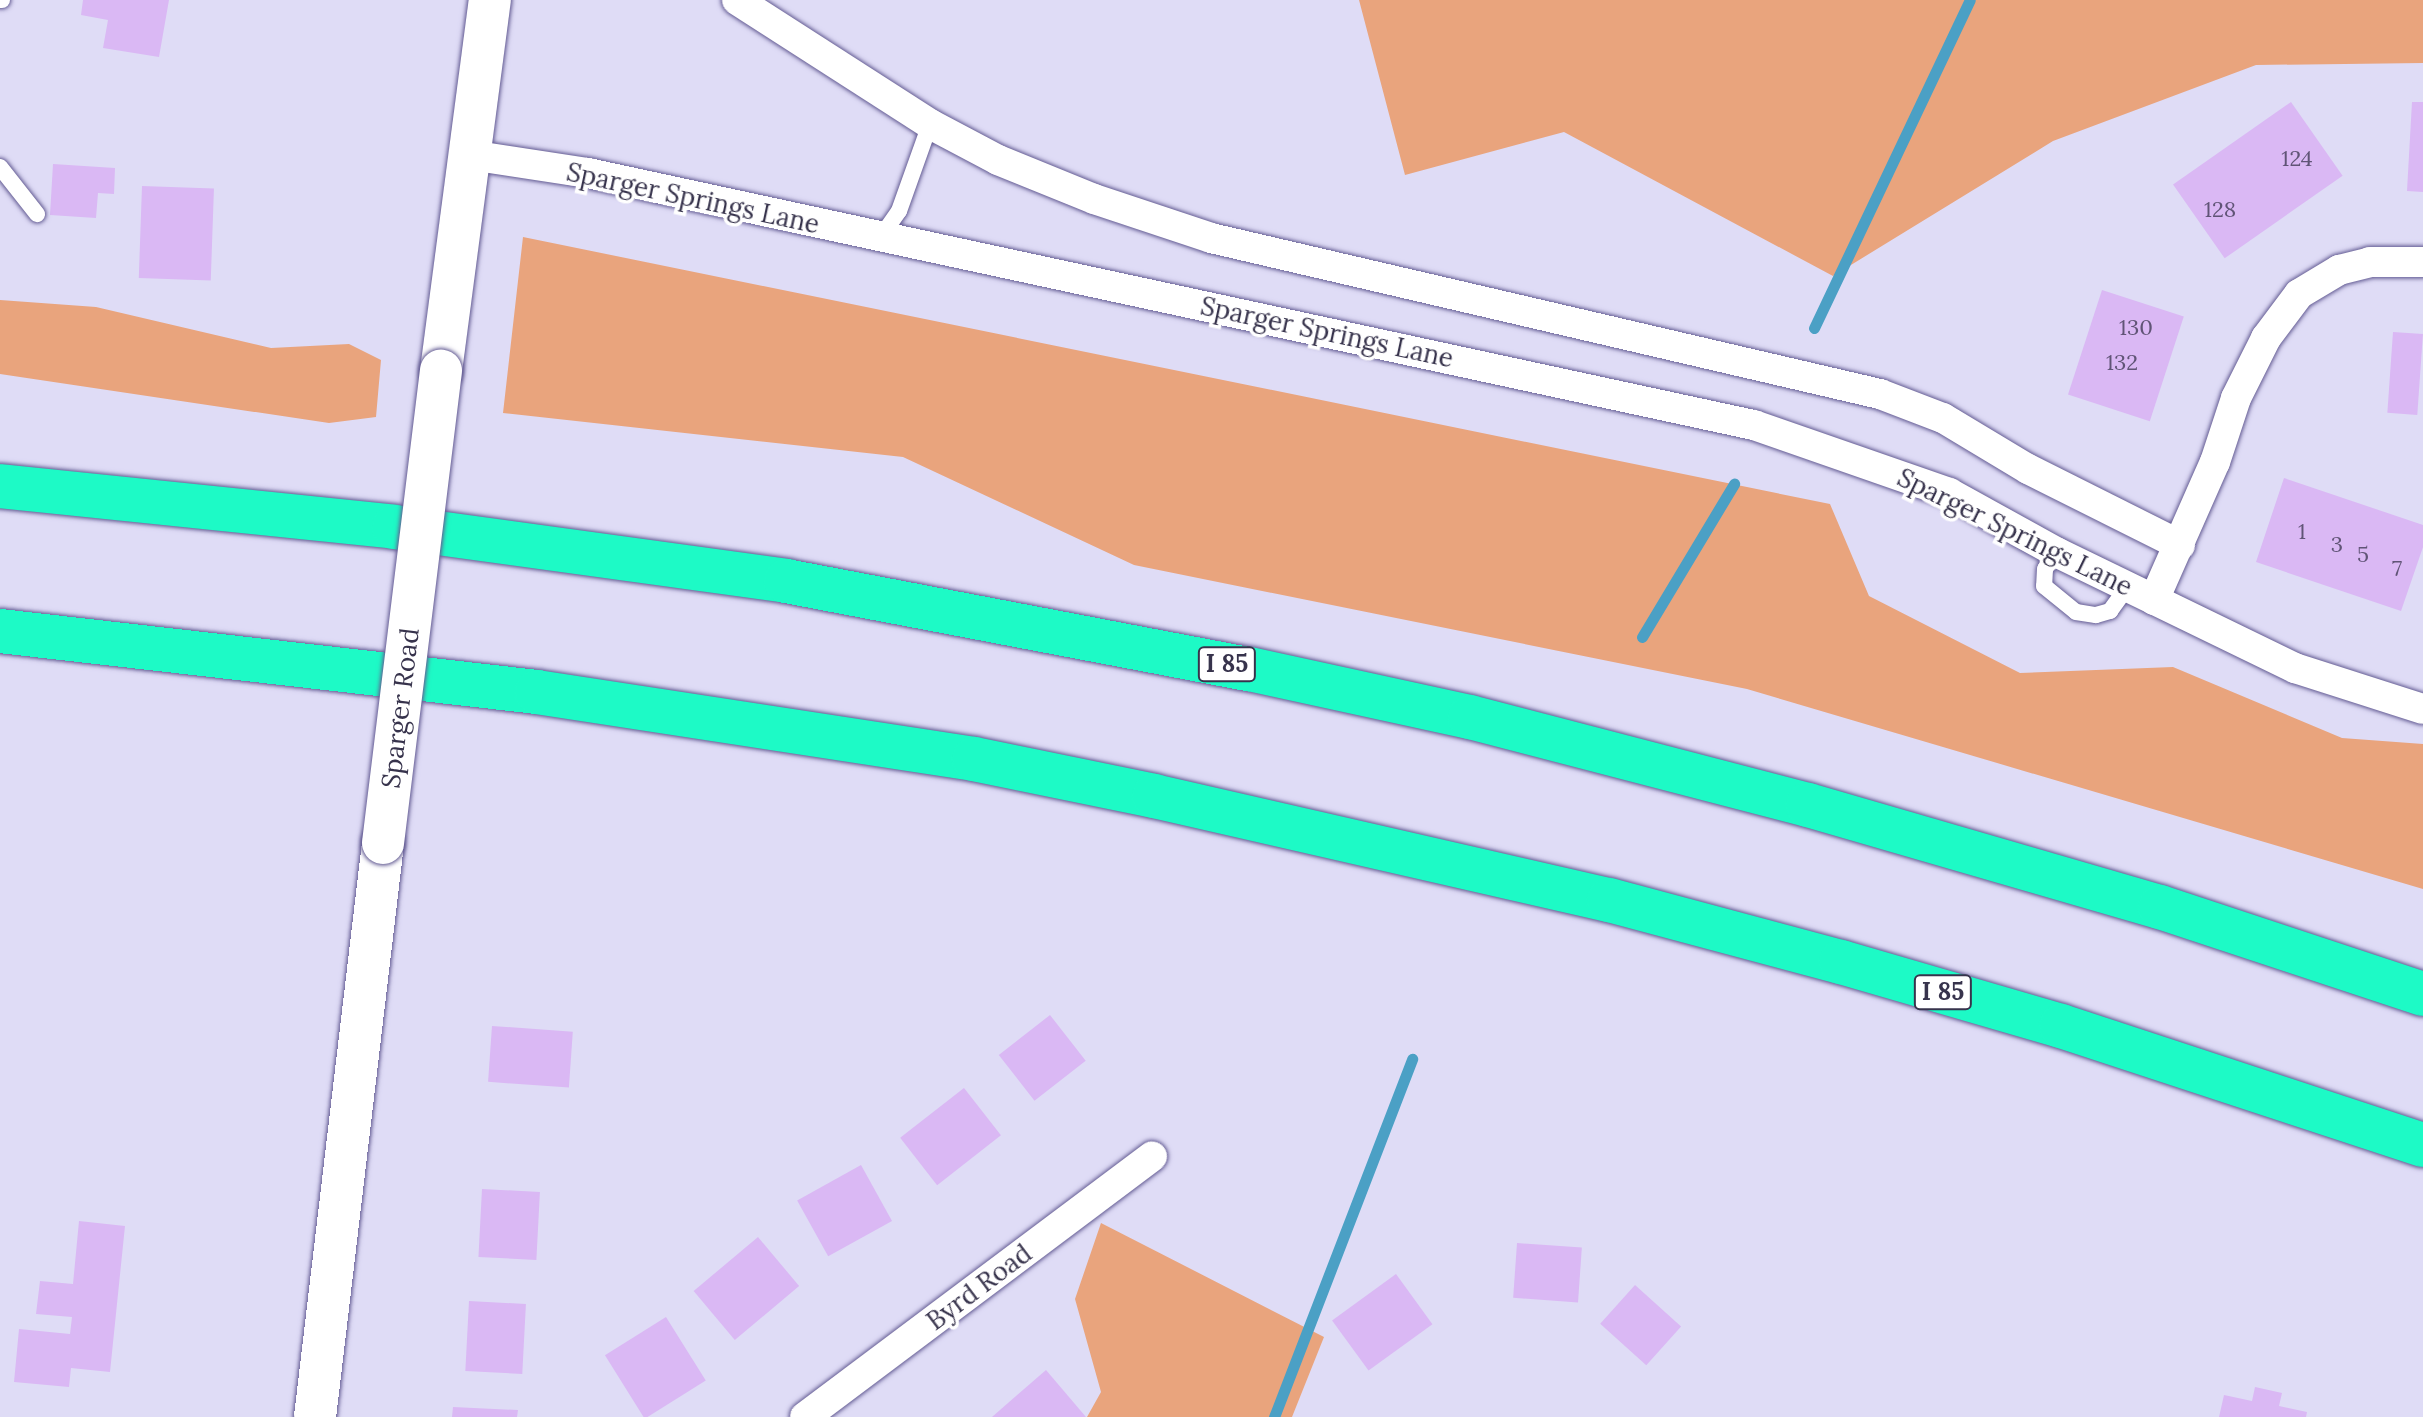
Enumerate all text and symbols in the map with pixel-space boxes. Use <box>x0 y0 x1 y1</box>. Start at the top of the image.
house number: 124 <box>2281 146 2313 172</box>
street label: Sparger Springs Lane <box>564 156 822 240</box>
house number: 128 <box>2204 197 2236 223</box>
street label: Sparger Springs Lane <box>1198 290 1456 374</box>
house number: 130 <box>2119 315 2153 341</box>
house number: 132 <box>2106 350 2138 376</box>
street label: Sparger Springs Lane <box>1892 461 2138 603</box>
house number: 1 <box>2298 519 2306 545</box>
house number: 3 <box>2331 532 2343 558</box>
house number: 5 <box>2357 542 2369 568</box>
house number: 7 <box>2392 556 2402 582</box>
street label: Sparger Road <box>375 626 425 790</box>
road number: I 85 <box>1197 644 1257 684</box>
road number: I 85 <box>1913 972 1973 1012</box>
street label: Byrd Road <box>920 1237 1038 1337</box>

